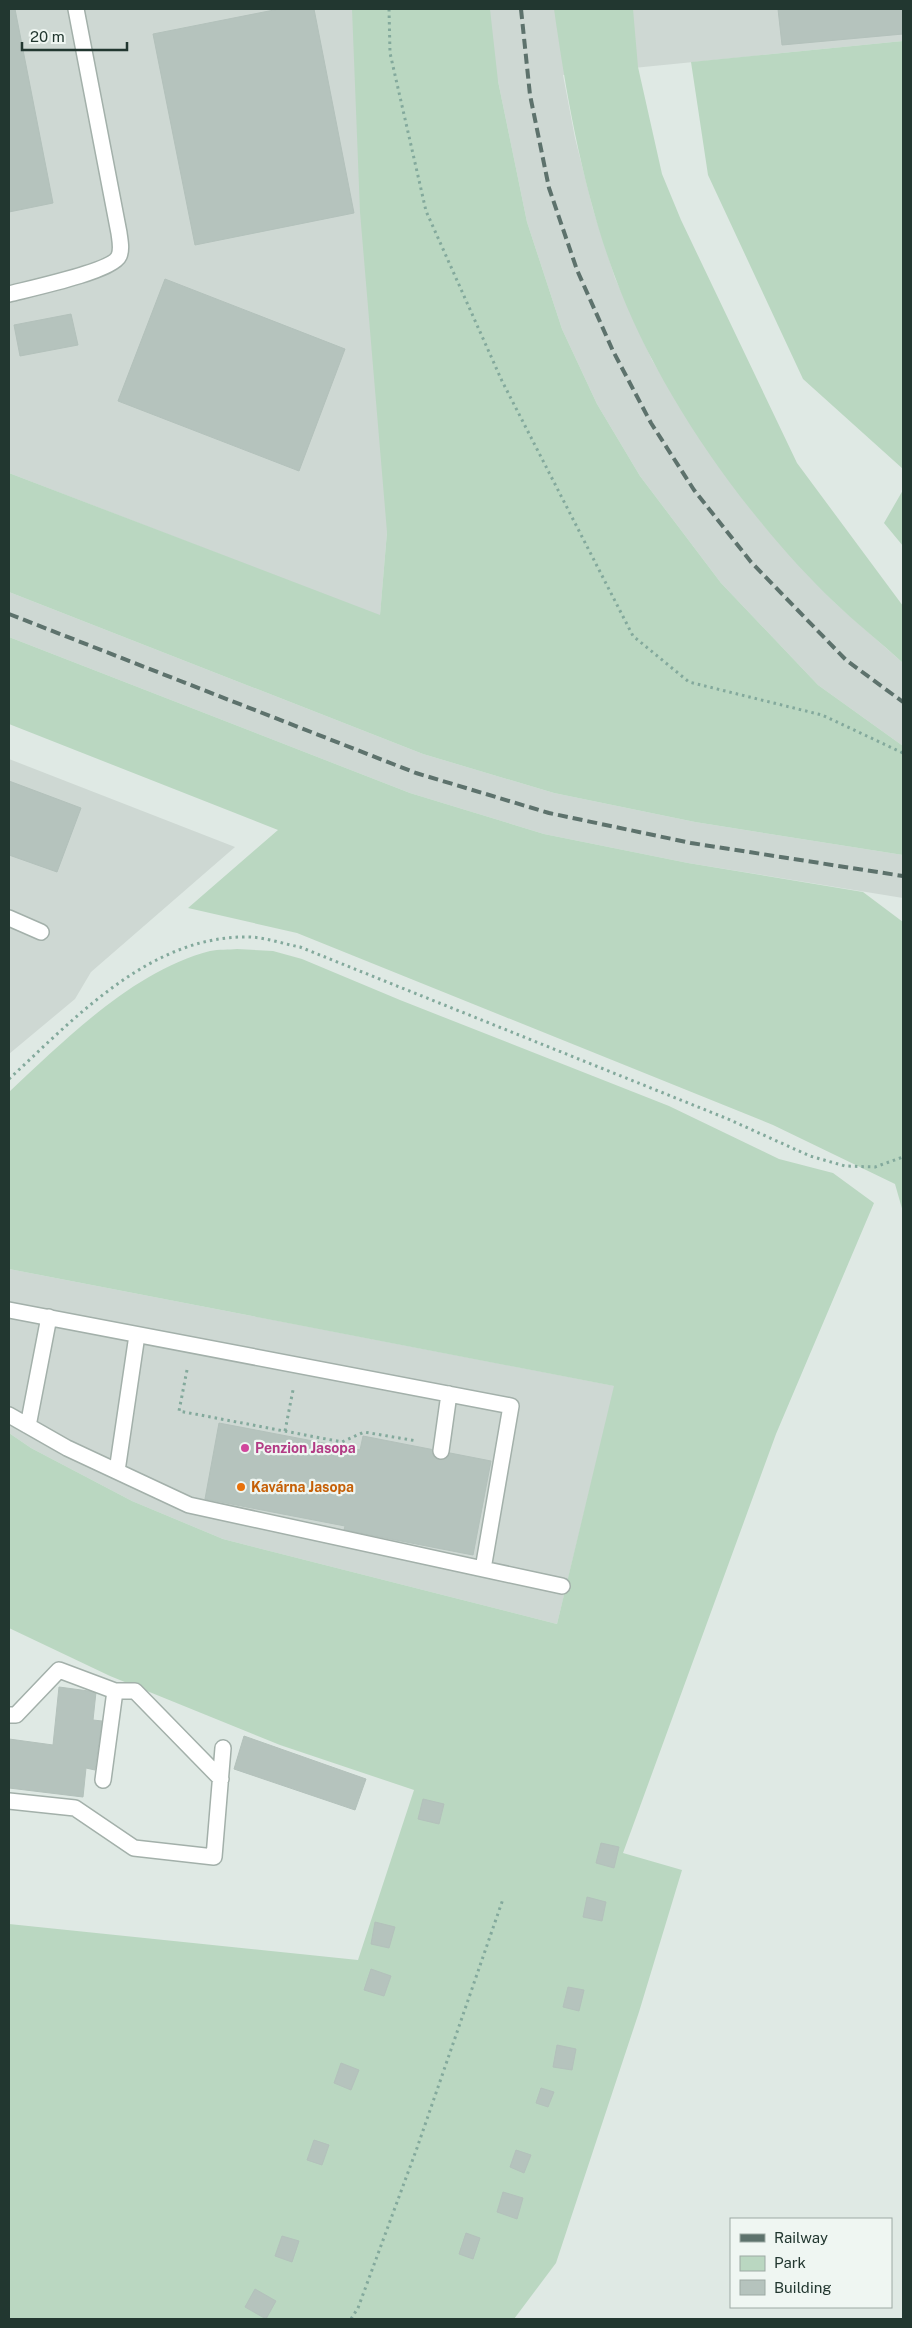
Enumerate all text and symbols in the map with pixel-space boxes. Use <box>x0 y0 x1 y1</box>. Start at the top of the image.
scale bar <box>22 20 128 52</box>
text: 20 m <box>30 28 65 45</box>
place label: Penzion Jasopa <box>255 1440 356 1456</box>
marker: Penzion Jasopa <box>239 1442 251 1454</box>
place label: Kavárna Jasopa <box>251 1479 354 1495</box>
marker: Kavárna Jasopa <box>235 1481 247 1493</box>
legend <box>730 2218 892 2308</box>
text: Railway <box>774 2229 828 2246</box>
text: Park <box>774 2254 806 2271</box>
text: Building <box>774 2279 832 2296</box>

